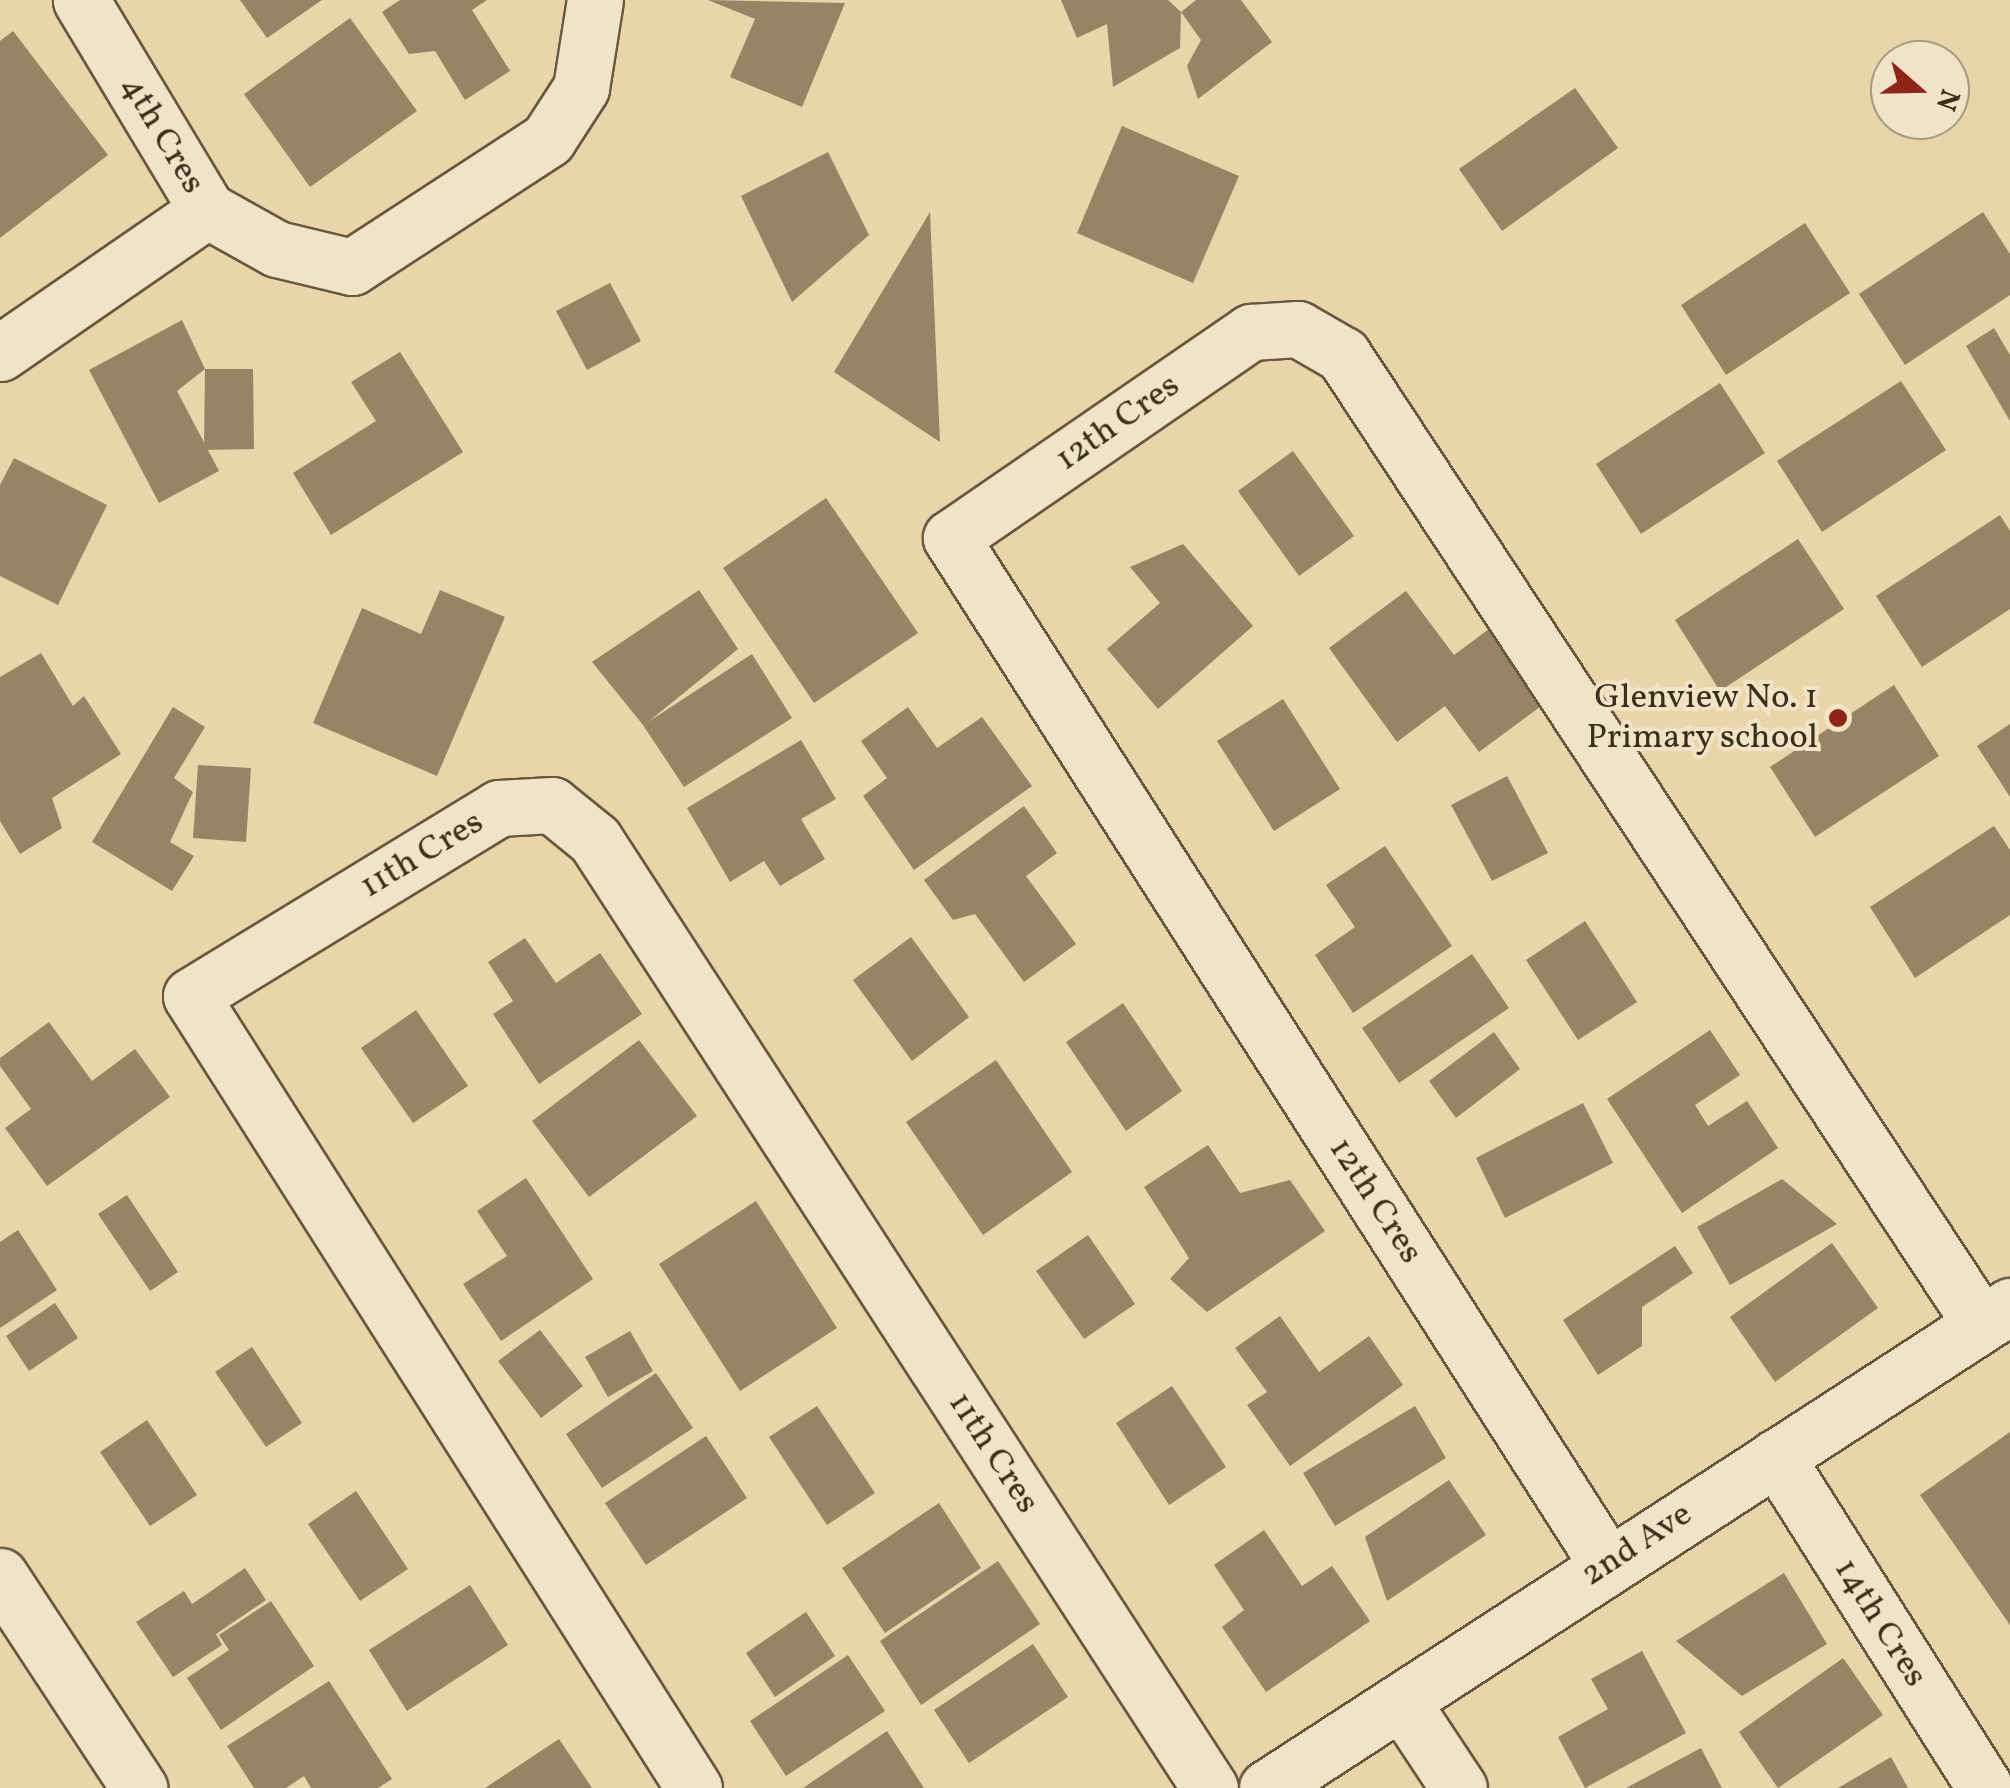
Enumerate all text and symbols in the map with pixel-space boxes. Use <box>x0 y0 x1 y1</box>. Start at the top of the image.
north arrow <box>1870 40 1970 140</box>
street label: 4th Cres <box>110 68 214 202</box>
text: N <box>1925 84 1969 116</box>
street label: 12th Cres <box>1048 365 1188 481</box>
place label: Glenview No. 1 Primary school <box>1585 677 1818 759</box>
marker: Glenview No. 1 Primary school <box>1827 707 1849 729</box>
street label: 11th Cres <box>353 802 491 908</box>
street label: 12th Cres <box>1319 1130 1431 1272</box>
street label: 11th Cres <box>938 1384 1048 1522</box>
street label: 2nd Ave <box>1574 1494 1700 1596</box>
street label: 14th Cres <box>1824 1551 1936 1695</box>

